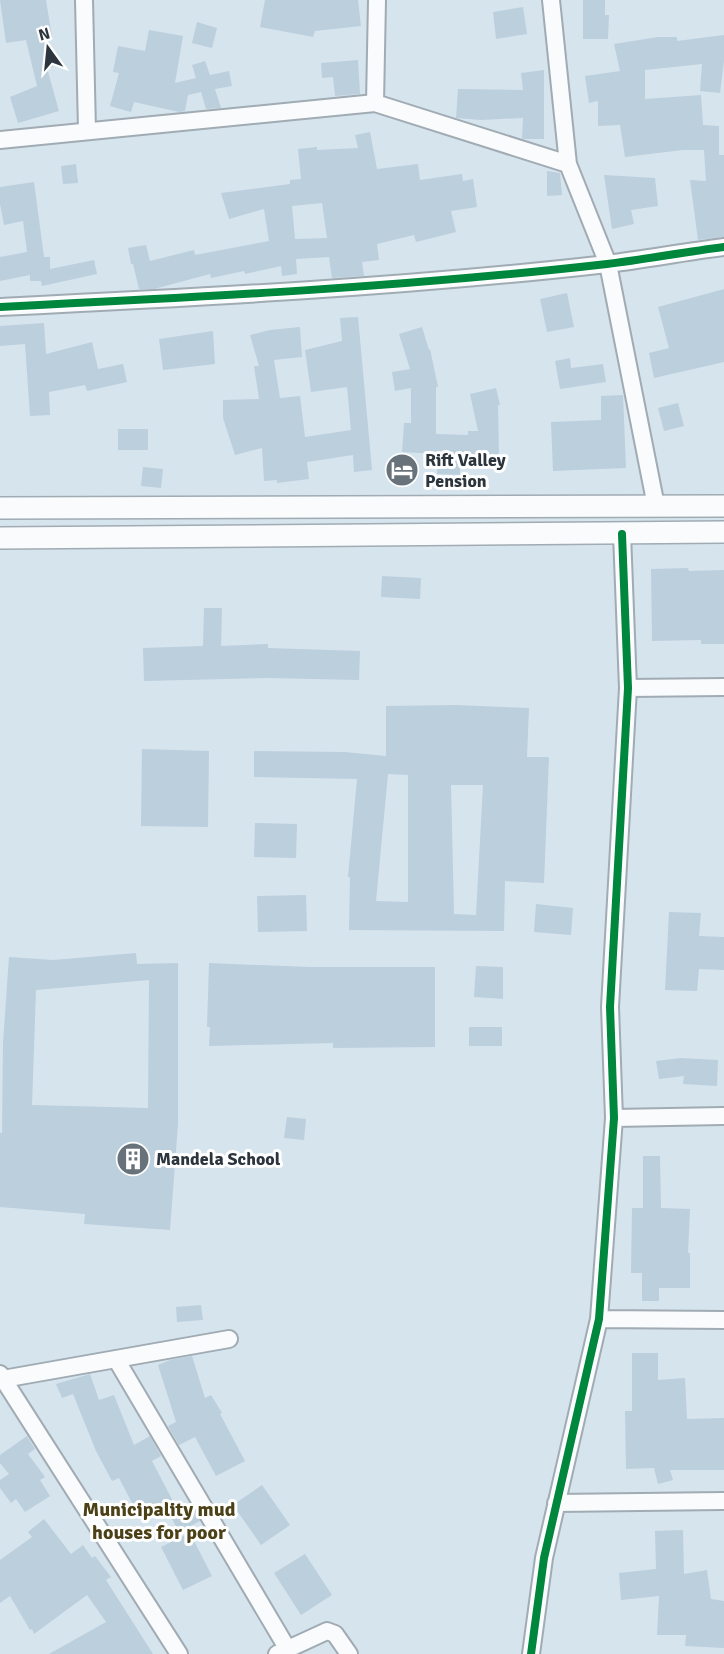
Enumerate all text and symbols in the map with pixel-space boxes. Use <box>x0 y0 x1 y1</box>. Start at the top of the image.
north arrow <box>18 18 78 78</box>
text: N <box>36 23 52 46</box>
place label: Rift Valley Pension <box>425 449 506 492</box>
hotel icon: Rift Valley Pension <box>384 452 420 488</box>
building icon: Mandela School <box>115 1141 151 1177</box>
place label: Mandela School <box>156 1148 281 1170</box>
district label: Municipality mud houses for poor <box>82 1497 236 1545</box>

